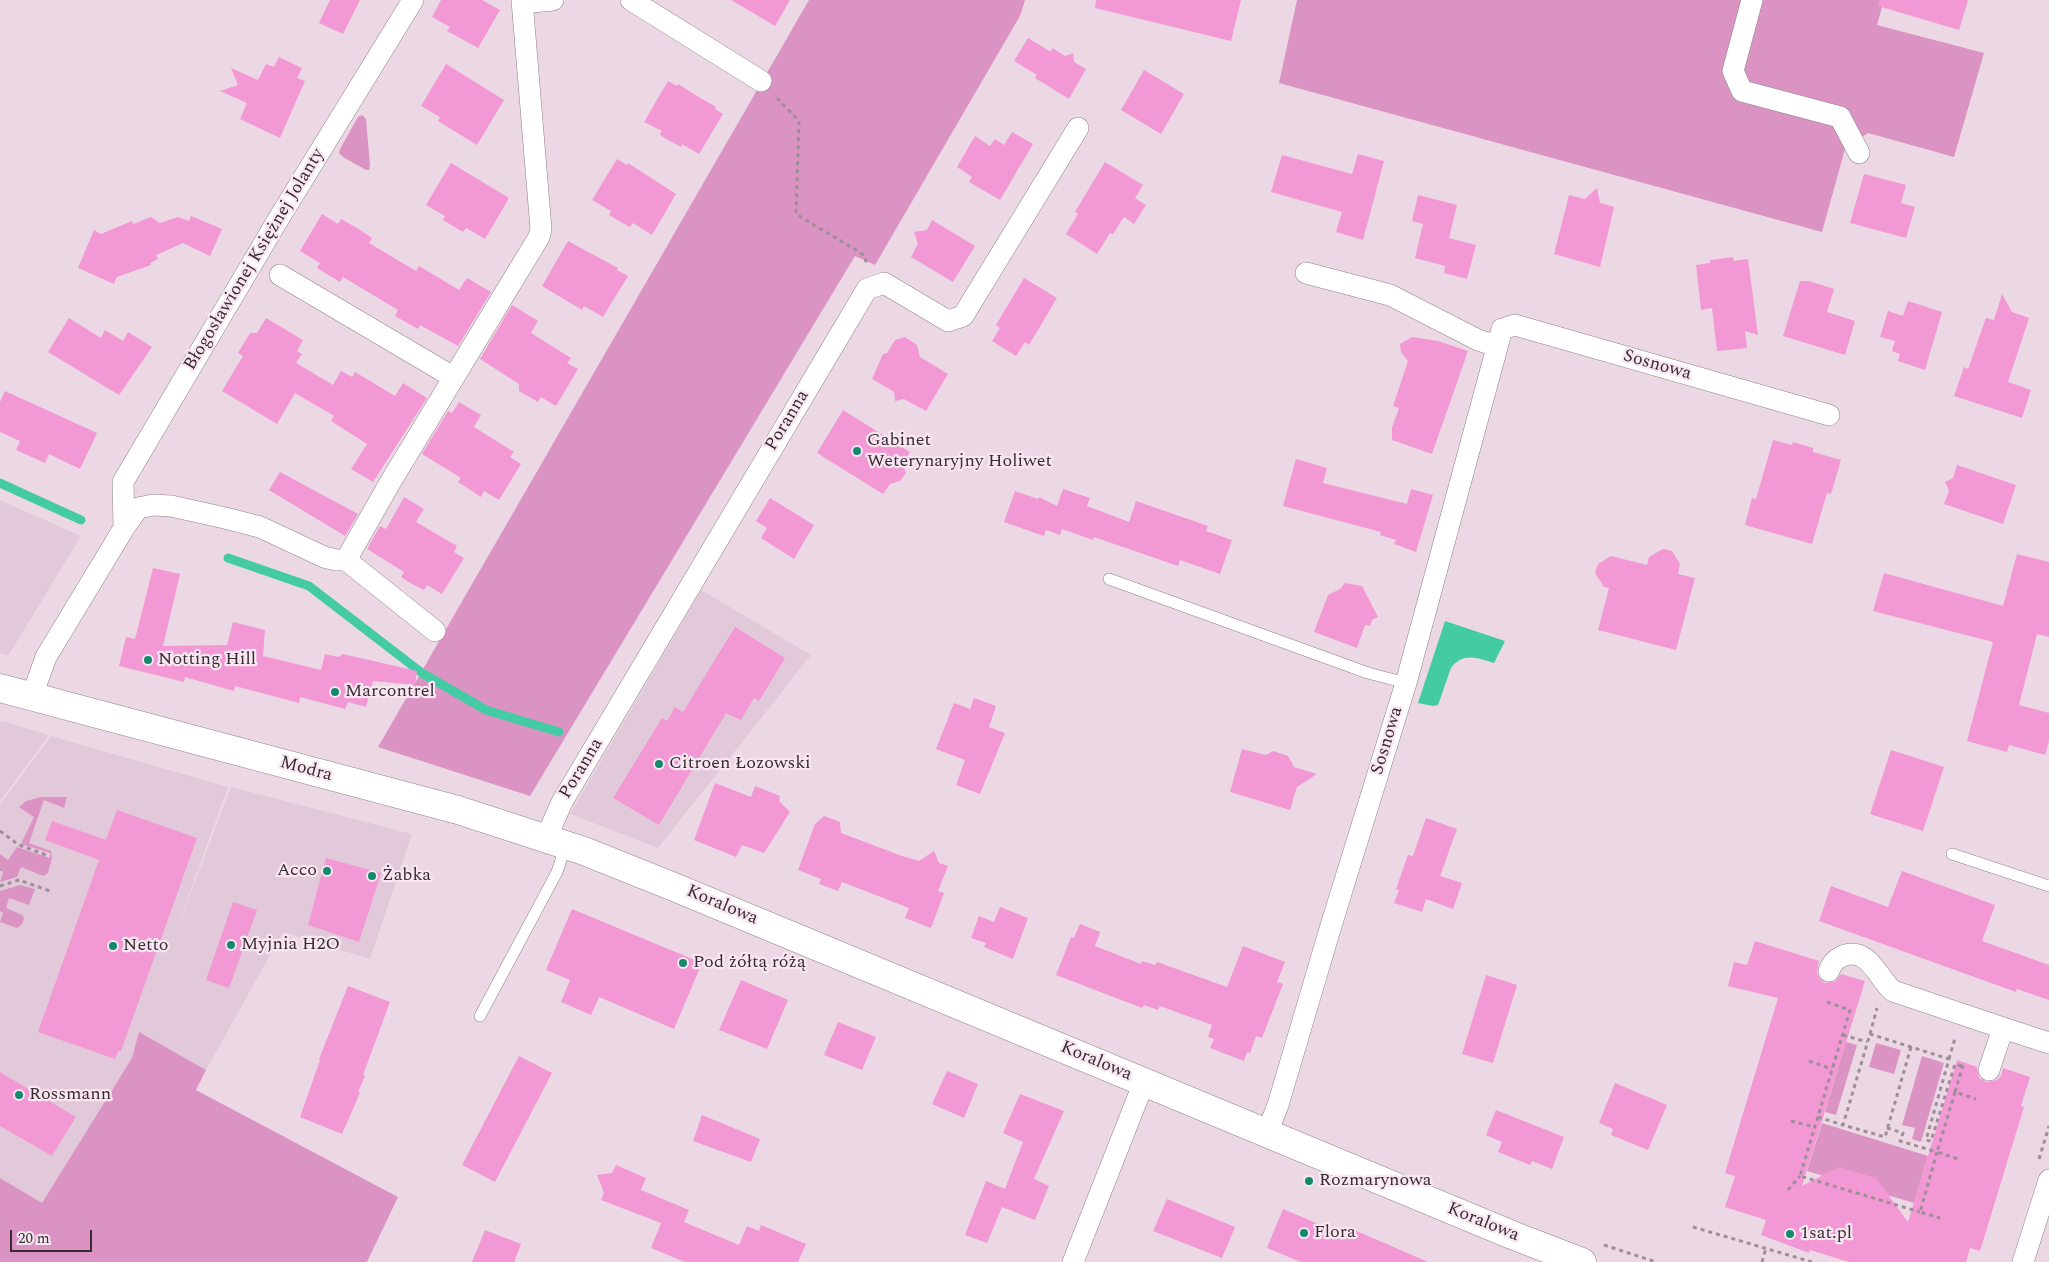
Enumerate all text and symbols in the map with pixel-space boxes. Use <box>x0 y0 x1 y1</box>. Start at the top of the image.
street label: Błogosławionej Księżnej Jolanty <box>180 145 330 375</box>
street label: Sosnowa <box>1620 346 1694 386</box>
street label: Poranna <box>762 387 814 455</box>
place label: Gabinet Weterynaryjny Holiwet <box>867 430 1052 472</box>
marker: Gabinet Weterynaryjny Holiwet <box>851 445 863 457</box>
place label: Notting Hill <box>158 649 256 671</box>
marker: Notting Hill <box>142 654 154 666</box>
place label: Marcontrel <box>345 681 435 703</box>
marker: Marcontrel <box>329 686 341 698</box>
street label: Sosnowa <box>1367 704 1409 778</box>
street label: Poranna <box>556 735 608 803</box>
street label: Modra <box>277 753 335 787</box>
place label: Citroen Łozowski <box>669 753 811 775</box>
marker: Citroen Łozowski <box>653 758 665 770</box>
place label: Acco <box>277 860 317 882</box>
marker: Acco <box>321 865 333 877</box>
place label: Żabka <box>382 865 431 887</box>
marker: Żabka <box>366 870 378 882</box>
street label: Koralowa <box>683 881 761 931</box>
place label: Myjnia H2O <box>241 934 340 956</box>
place label: Netto <box>123 935 169 957</box>
marker: Myjnia H2O <box>225 939 237 951</box>
marker: Netto <box>107 940 119 952</box>
place label: Pod żółtą różą <box>693 952 806 974</box>
marker: Pod żółtą różą <box>677 957 689 969</box>
street label: Koralowa <box>1057 1037 1135 1087</box>
place label: Rossmann <box>29 1084 111 1106</box>
marker: Rossmann <box>13 1089 25 1101</box>
place label: Rozmarynowa <box>1319 1170 1432 1192</box>
marker: Rozmarynowa <box>1303 1175 1315 1187</box>
street label: Koralowa <box>1444 1199 1522 1247</box>
scale bar <box>12 1220 95 1252</box>
place label: Flora <box>1314 1222 1356 1244</box>
place label: 1sat.pl <box>1800 1223 1852 1245</box>
text: 20 m <box>18 1227 50 1250</box>
marker: Flora <box>1298 1227 1310 1239</box>
marker: 1sat.pl <box>1784 1228 1796 1240</box>

